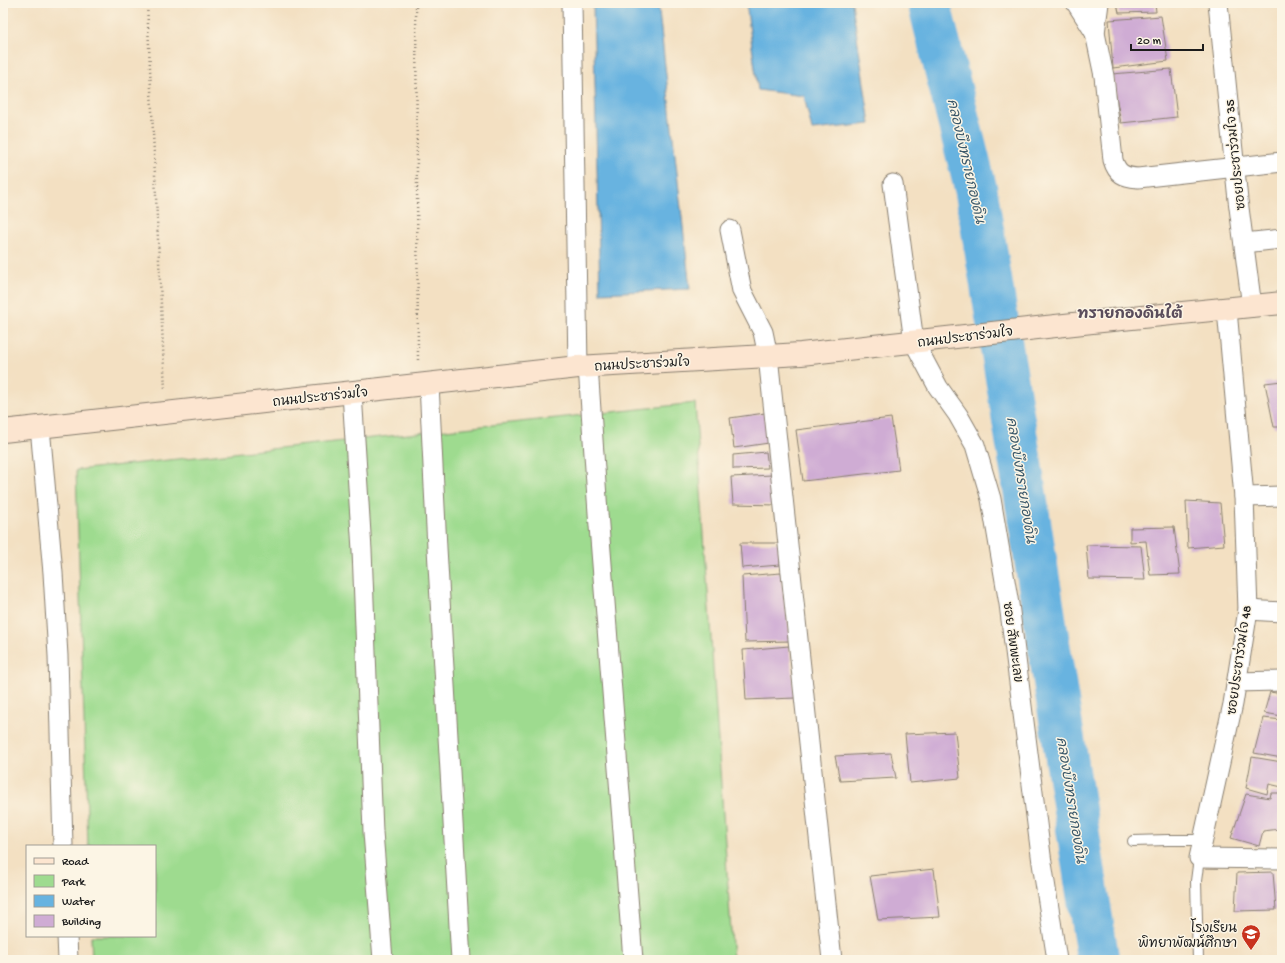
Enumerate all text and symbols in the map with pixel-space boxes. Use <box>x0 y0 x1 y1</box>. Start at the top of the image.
scale bar <box>1131 26 1203 52</box>
text: 20 m <box>1137 35 1162 49</box>
water label: คลองบึงทรายกองดิน <box>942 97 989 227</box>
street label: ซอยประชาร่วมใจ 35 <box>1219 99 1250 211</box>
district label: ทรายกองดินใต้ <box>1077 303 1184 324</box>
street label: ถนนประชาร่วมใจ <box>916 321 1014 352</box>
street label: ถนนประชาร่วมใจ <box>594 352 690 375</box>
street label: ถนนประชาร่วมใจ <box>271 382 369 411</box>
water label: คลองบึงทรายกองดิน <box>1001 416 1040 546</box>
street label: ซอย สัพพะเลข <box>998 601 1027 684</box>
street label: ซอยประชาร่วมใจ 48 <box>1221 604 1256 716</box>
water label: คลองบึงทรายกองดิน <box>1051 736 1090 866</box>
legend <box>26 845 156 937</box>
text: Road <box>62 856 89 870</box>
text: Park <box>61 876 87 890</box>
text: Water <box>62 896 96 910</box>
text: Building <box>61 916 101 930</box>
place label: โรงเรียน พิทยาพัฒน์ศึกษา <box>1138 918 1237 952</box>
school or university icon: โรงเรียน พิทยาพัฒน์ศึกษา <box>1240 923 1262 951</box>

